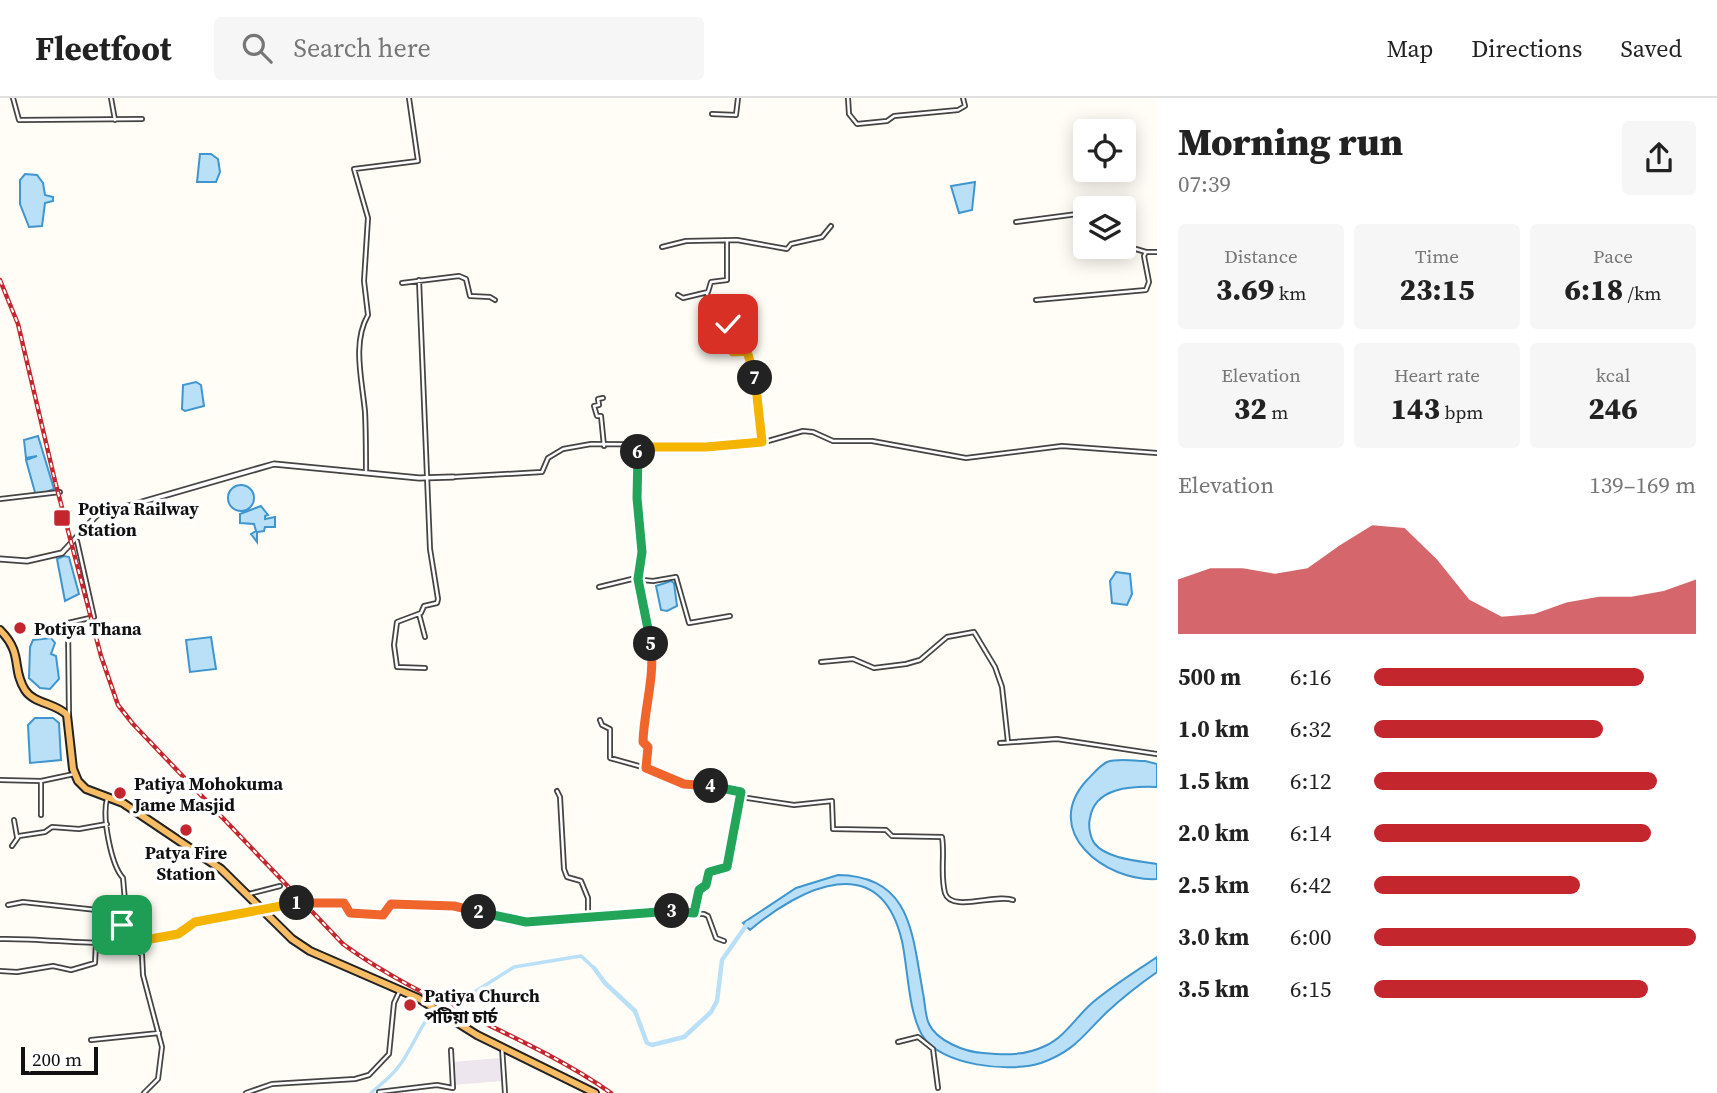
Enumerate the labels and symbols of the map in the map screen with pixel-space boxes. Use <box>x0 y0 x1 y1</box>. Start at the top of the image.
pin <box>698 294 758 354</box>
pin: 7 <box>738 360 772 396</box>
pin: 6 <box>620 434 656 470</box>
place label: Potiya Railway Station <box>78 496 199 542</box>
marker: Potiya Railway Station <box>52 508 72 528</box>
place label: Potiya Thana <box>34 616 142 641</box>
marker: Potiya Thana <box>12 620 28 636</box>
pin: 5 <box>634 626 668 662</box>
pin: 4 <box>694 768 728 804</box>
place label: Patiya Mohokuma Jame Masjid <box>133 771 283 817</box>
marker: Patiya Mohokuma Jame Masjid <box>112 785 128 801</box>
marker: Patya Fire Station <box>178 822 194 838</box>
place label: Patya Fire Station <box>145 840 227 886</box>
pin: 1 <box>280 886 314 920</box>
pin: 2 <box>462 894 496 930</box>
pin: 3 <box>654 894 690 928</box>
pin <box>92 895 152 955</box>
place label: Patiya Church পটিয়া চার্চ <box>424 983 540 1029</box>
marker: Patiya Church পটিয়া চার্চ <box>402 997 418 1013</box>
scale bar <box>21 1044 98 1076</box>

